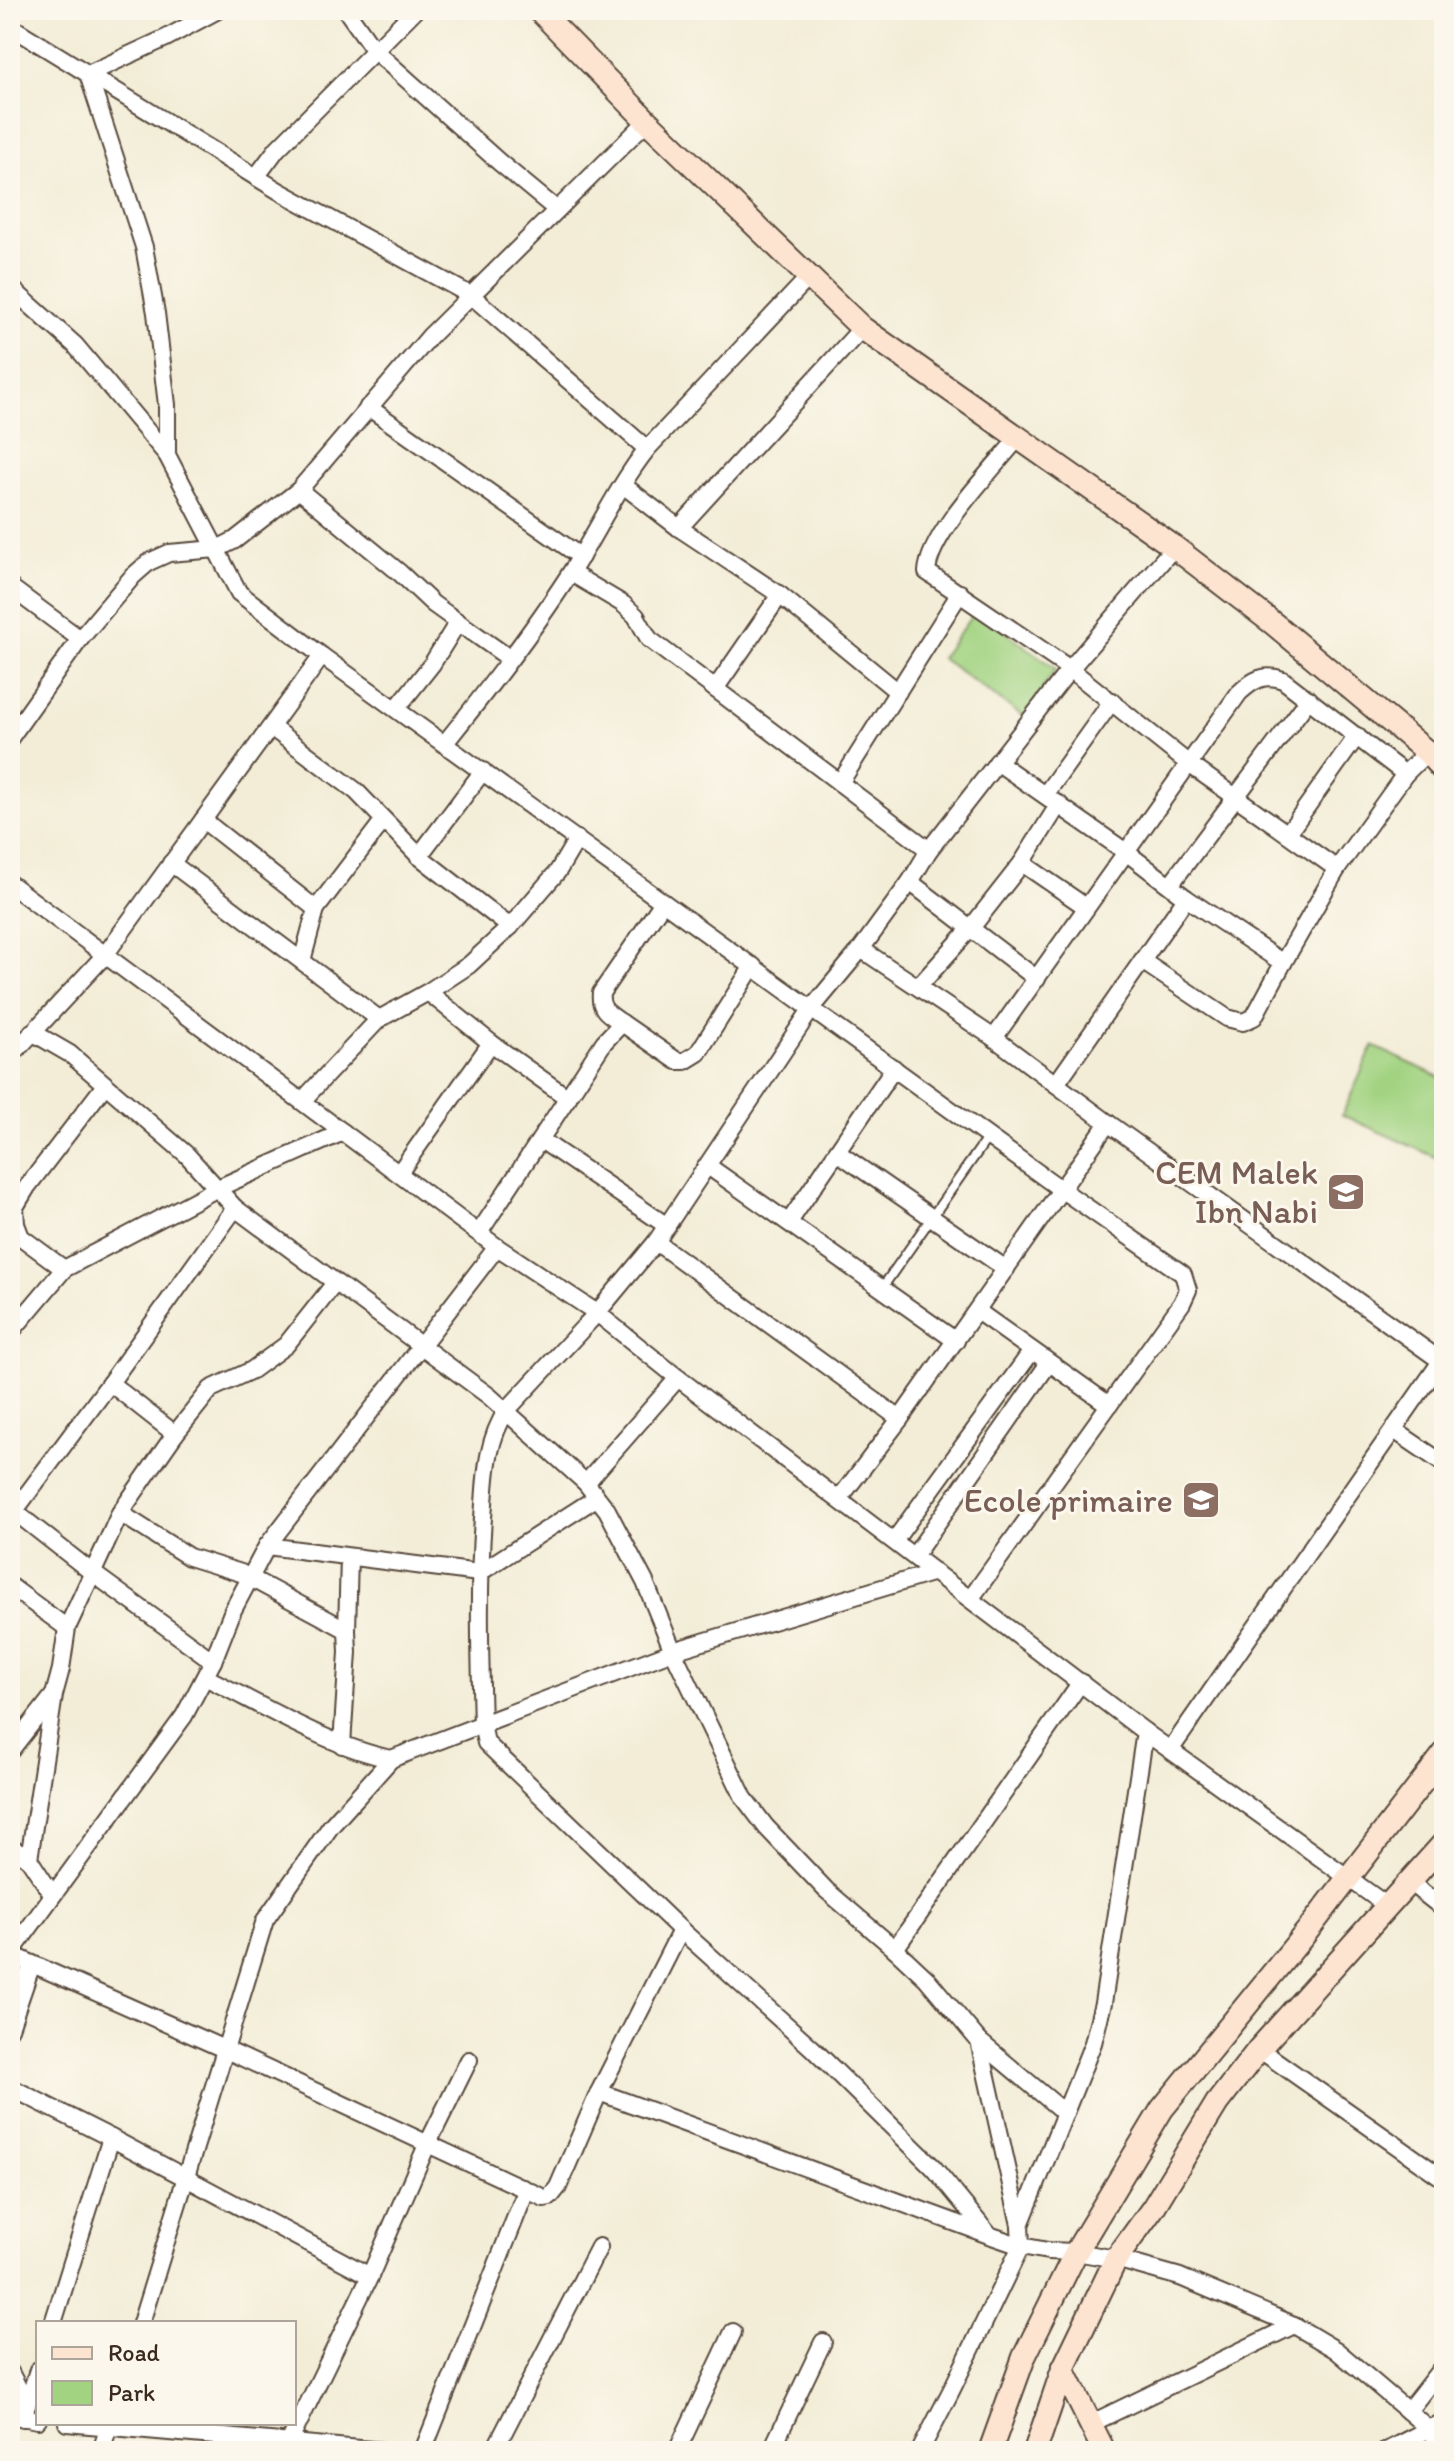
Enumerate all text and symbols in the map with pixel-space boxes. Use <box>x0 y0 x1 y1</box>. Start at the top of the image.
place label: CEM Malek Ibn Nabi <box>1155 1152 1318 1232</box>
school or university icon: CEM Malek Ibn Nabi <box>1325 1171 1367 1213</box>
school or university icon: Ecole primaire <box>1180 1479 1222 1521</box>
place label: Ecole primaire <box>964 1480 1173 1521</box>
legend <box>36 2321 296 2425</box>
text: Road <box>108 2338 160 2367</box>
text: Park <box>108 2378 155 2407</box>

